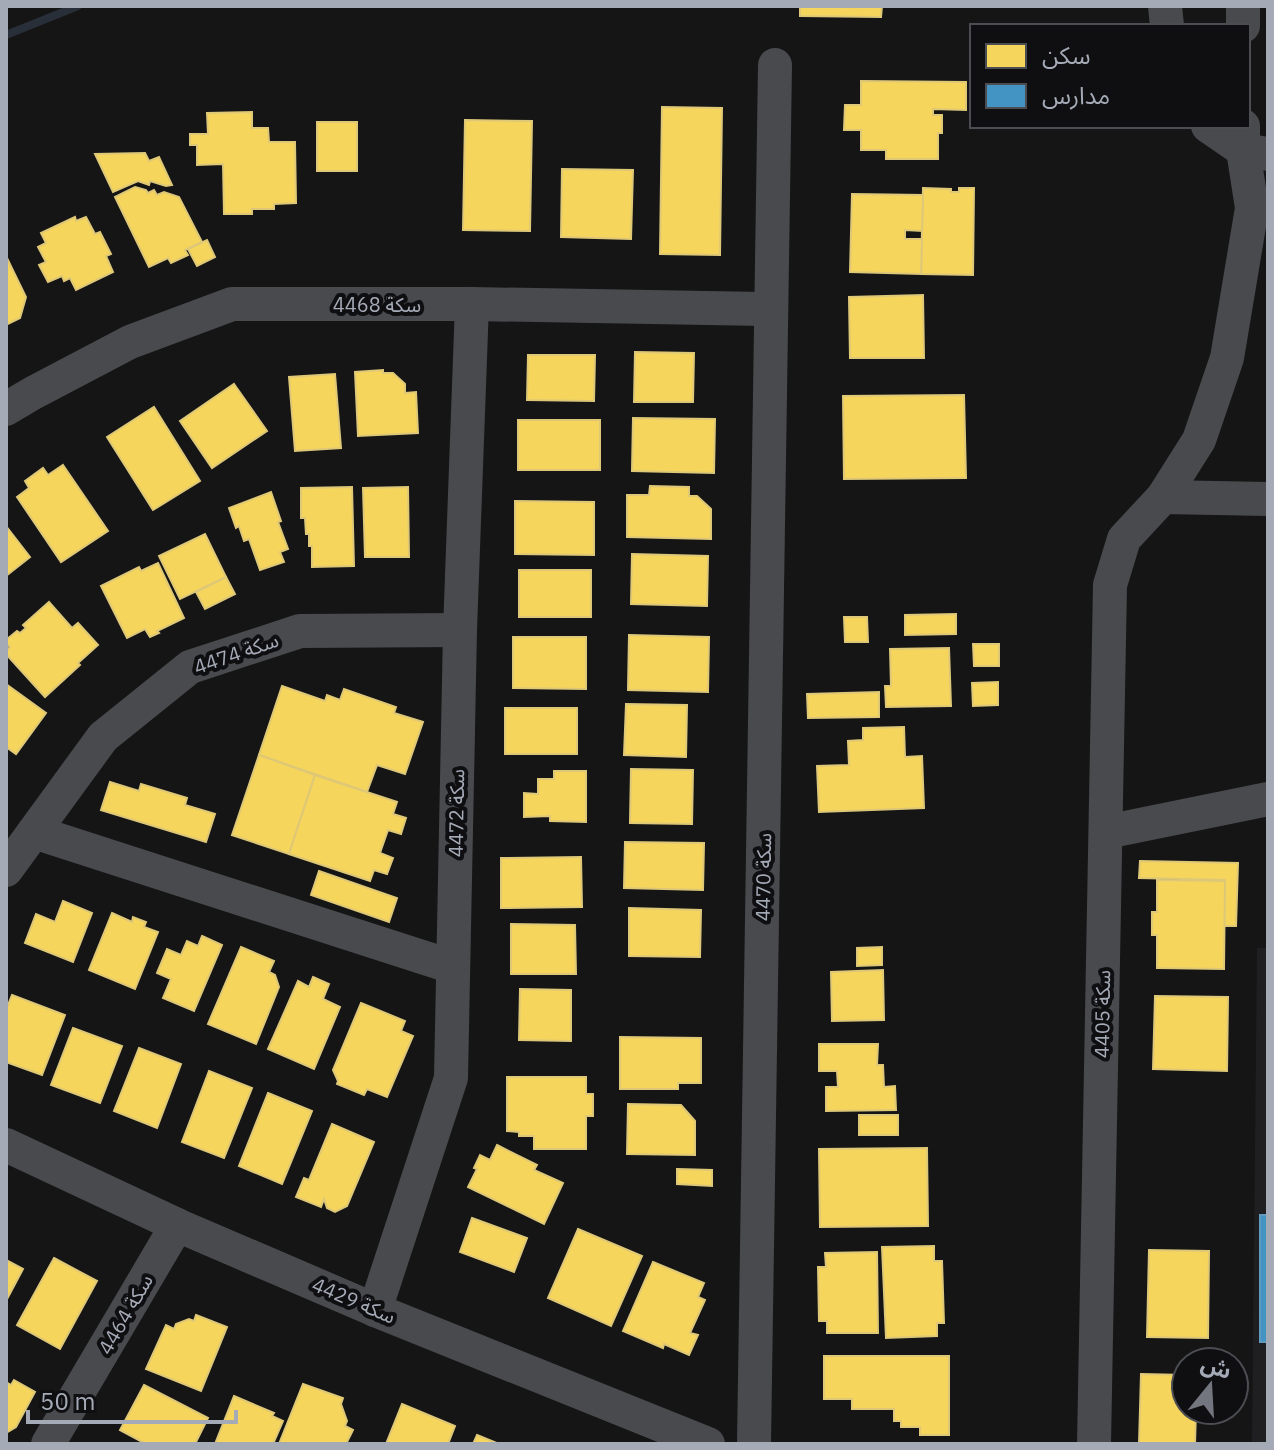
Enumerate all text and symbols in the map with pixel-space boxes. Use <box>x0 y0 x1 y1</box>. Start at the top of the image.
legend <box>970 24 1250 128</box>
text: سكن <box>1042 39 1091 71</box>
text: مدارس <box>1042 79 1110 111</box>
street label: سكة 4468 <box>333 291 421 318</box>
street label: سكة 4474 <box>190 626 282 680</box>
street label: سكة 4472 <box>442 769 470 857</box>
street label: سكة 4470 <box>749 833 777 921</box>
street label: سكة 4405 <box>1088 970 1116 1058</box>
street label: سكة 4464 <box>91 1269 159 1359</box>
street label: سكة 4429 <box>308 1270 400 1330</box>
north arrow <box>1170 1346 1250 1426</box>
text: ش <box>1198 1348 1235 1385</box>
scale bar <box>28 1374 236 1424</box>
text: 50 m <box>40 1385 95 1417</box>

